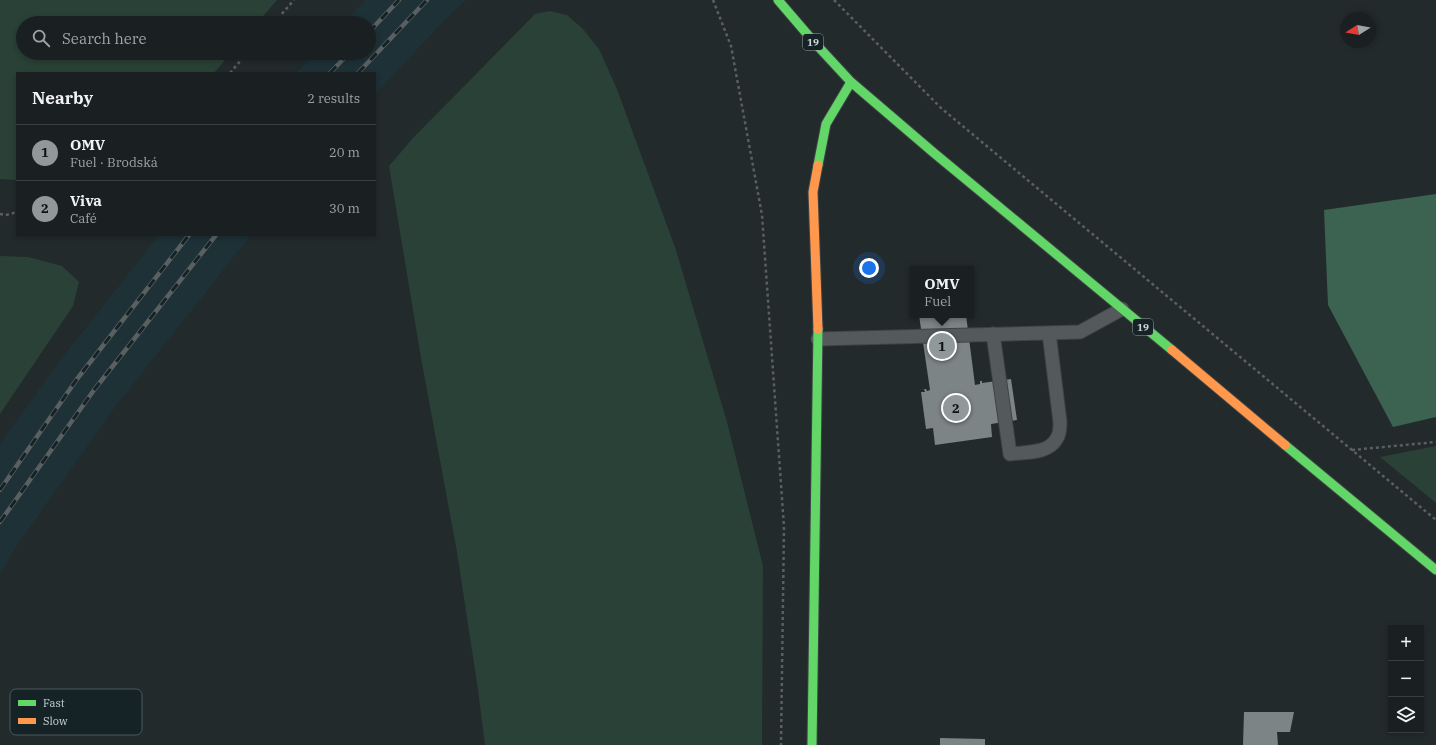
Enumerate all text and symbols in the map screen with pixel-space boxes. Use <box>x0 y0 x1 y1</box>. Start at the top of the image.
north arrow <box>1340 12 1376 48</box>
search box <box>16 16 376 60</box>
icon: search <box>30 27 52 49</box>
text: Search here <box>62 29 147 48</box>
road number: 19 <box>803 34 823 50</box>
text: Nearby <box>32 87 93 109</box>
text: 2 results <box>307 90 360 107</box>
text: OMV <box>70 135 105 154</box>
text: 1 <box>41 144 49 161</box>
text: 20 m <box>329 144 360 161</box>
text: Fuel · Brodská <box>70 154 158 171</box>
text: Viva <box>70 191 102 210</box>
text: 2 <box>41 200 49 217</box>
text: 30 m <box>329 200 360 217</box>
text: Café <box>70 210 97 227</box>
your location <box>859 258 879 278</box>
popup <box>910 266 974 318</box>
text: OMV <box>924 274 960 293</box>
text: Fuel <box>924 293 951 310</box>
road number: 19 <box>1133 319 1153 335</box>
pin: 1 <box>929 331 955 361</box>
pin: 2 <box>943 393 969 423</box>
map controls <box>1388 625 1424 733</box>
button: + <box>1388 625 1424 661</box>
button: − <box>1388 661 1424 697</box>
legend <box>10 689 142 735</box>
text: Fast <box>43 696 65 710</box>
button: layers <box>1388 697 1424 733</box>
text: Slow <box>43 714 68 728</box>

